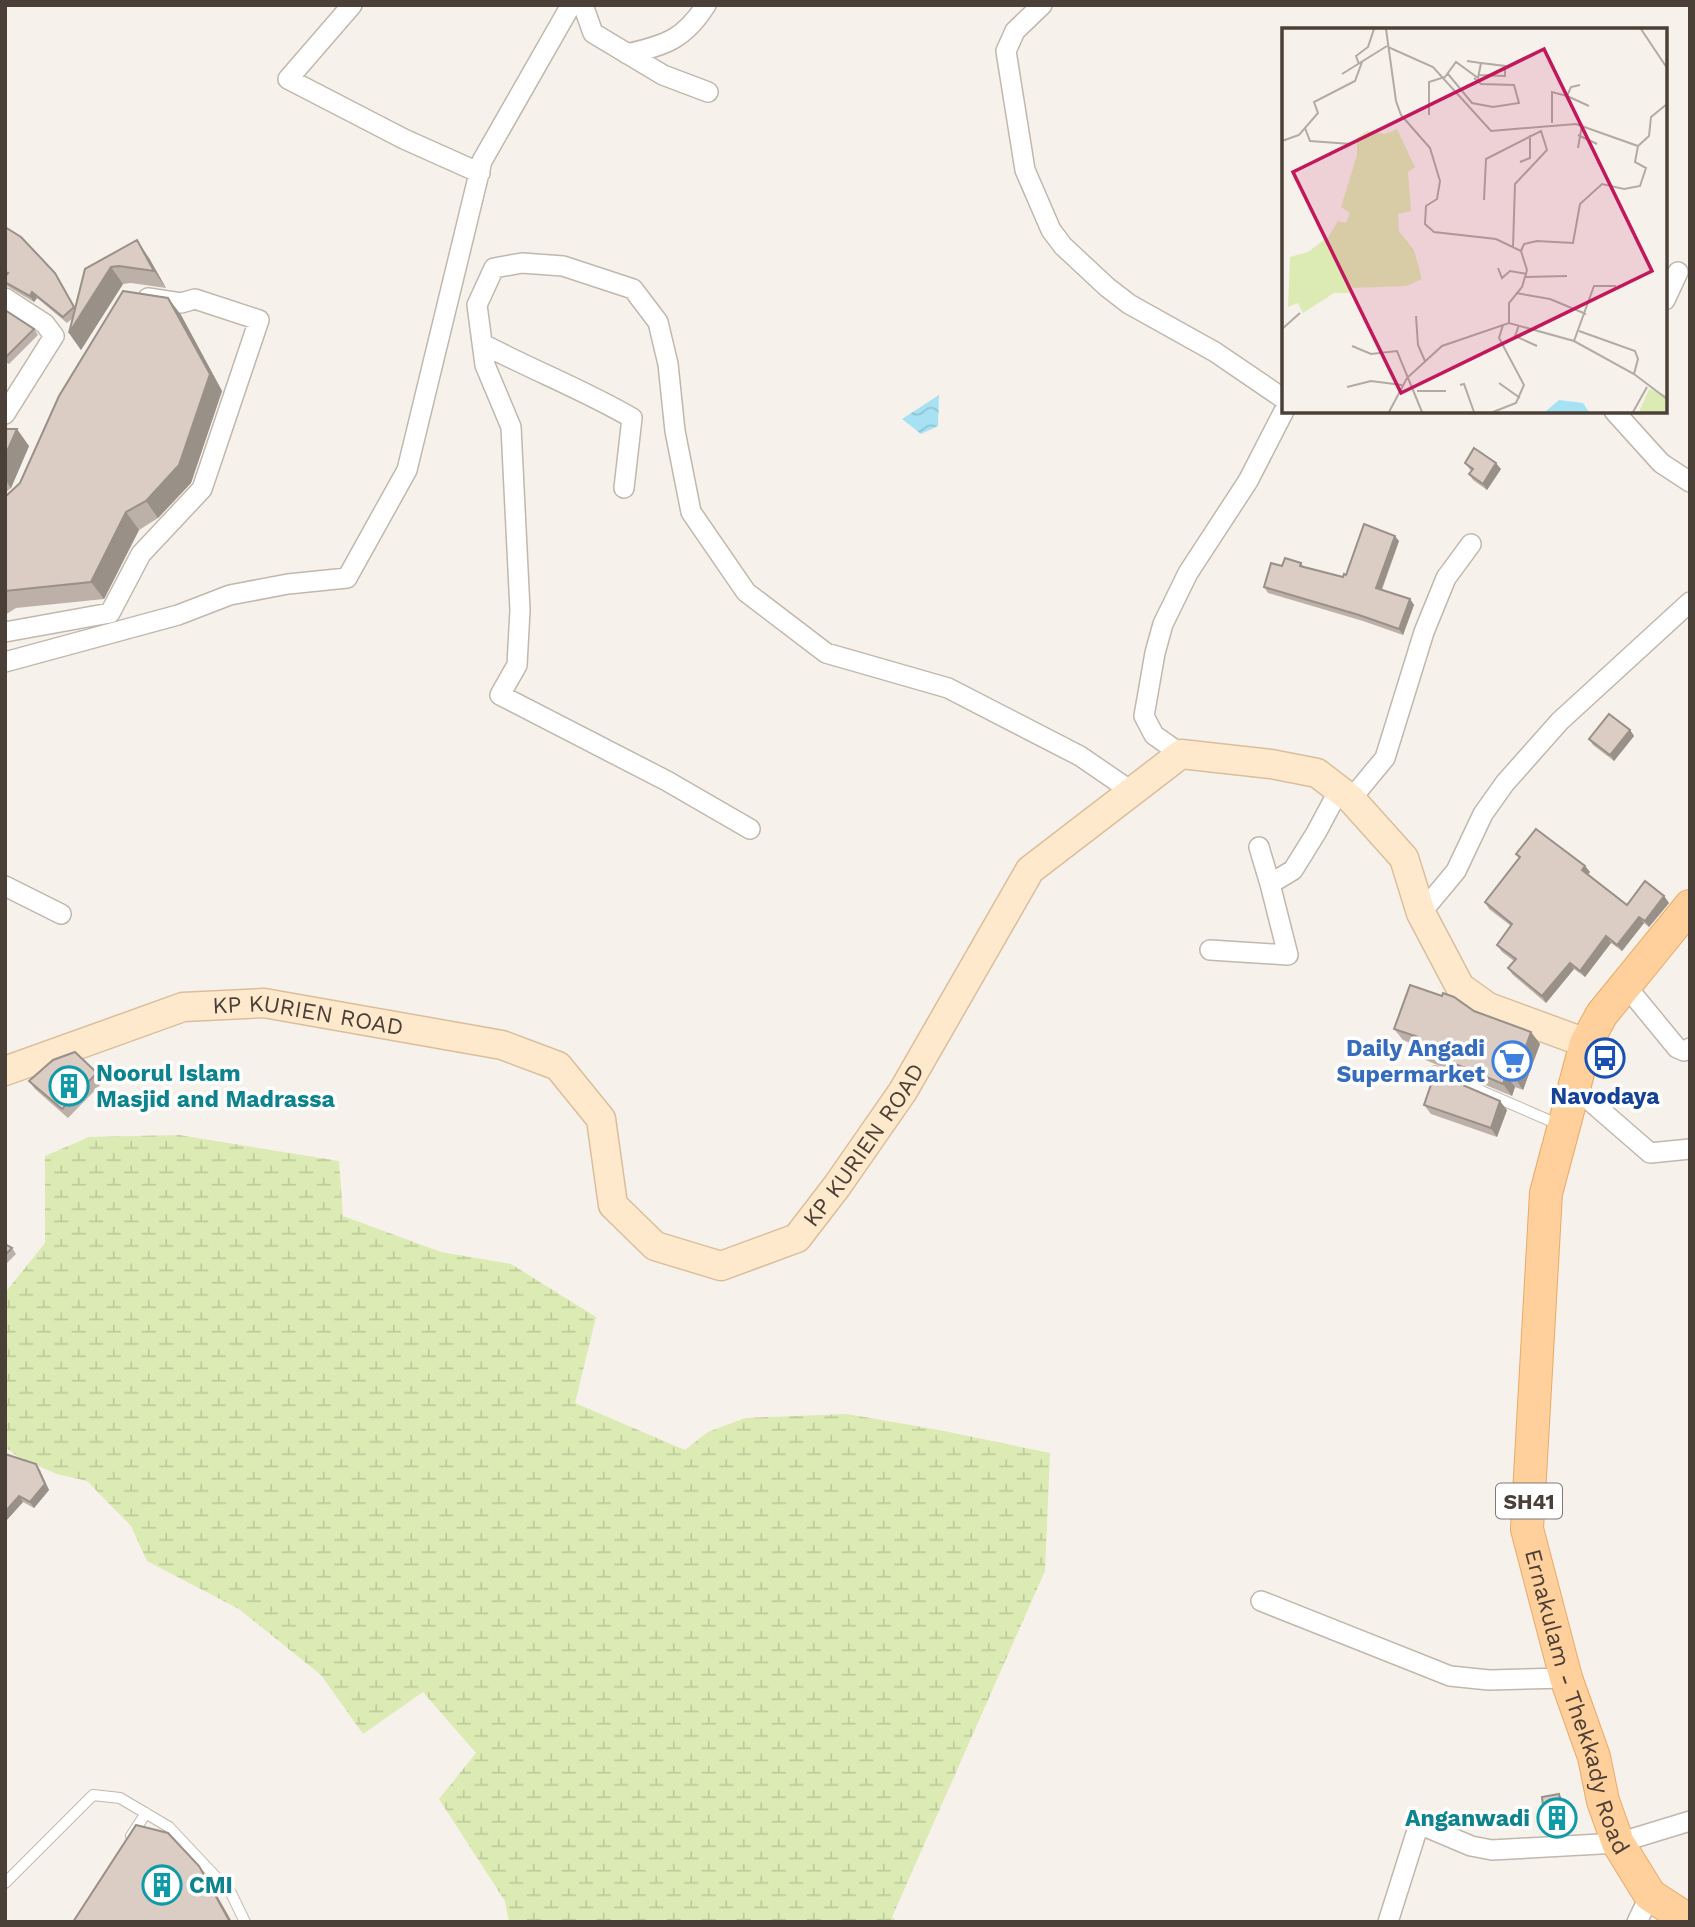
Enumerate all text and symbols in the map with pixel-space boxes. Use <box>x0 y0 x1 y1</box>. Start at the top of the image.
inset map <box>1282 28 1667 413</box>
street label: KP KURIEN ROAD <box>212 990 405 1041</box>
place label: Daily Angadi Supermarket <box>1337 1035 1485 1088</box>
bus stop icon: Navodaya <box>1584 1037 1626 1079</box>
supermarket icon: Daily Angadi Supermarket <box>1491 1040 1533 1082</box>
street label: KP KURIEN ROAD <box>797 1058 930 1232</box>
place label: Noorul Islam Masjid and Madrassa <box>96 1060 336 1113</box>
building icon: Noorul Islam Masjid and Madrassa <box>48 1065 90 1107</box>
place label: Navodaya <box>1550 1083 1660 1110</box>
road number: SH41 <box>1496 1484 1562 1518</box>
street label: Ernakulam - Thekkady Road <box>1519 1546 1635 1859</box>
building icon: Anganwadi <box>1536 1797 1578 1839</box>
place label: Anganwadi <box>1405 1805 1530 1832</box>
building icon: CMI <box>141 1864 183 1906</box>
place label: CMI <box>189 1872 233 1899</box>

